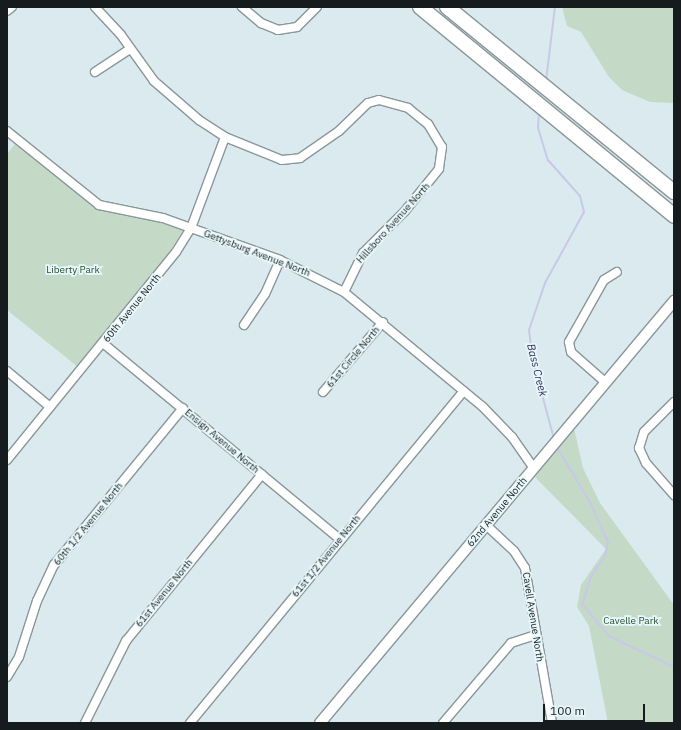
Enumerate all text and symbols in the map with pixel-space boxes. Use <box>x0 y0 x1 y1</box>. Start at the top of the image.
street label: Hillsboro Avenue North <box>354 180 432 266</box>
street label: Gettysburg Avenue North <box>202 227 312 279</box>
park label: Liberty Park <box>46 264 100 276</box>
street label: 60th Avenue North <box>101 271 163 345</box>
street label: 61st Circle North <box>324 324 382 390</box>
water label: Bass Creek <box>524 342 550 398</box>
street label: Ensign Avenue North <box>182 406 262 476</box>
street label: 62nd Avenue North <box>464 475 530 549</box>
street label: 60th 1/2 Avenue North <box>51 480 125 568</box>
street label: 61st 1/2 Avenue North <box>289 513 363 599</box>
street label: 61st Avenue North <box>133 557 195 629</box>
street label: Cavell Avenue North <box>520 571 546 663</box>
park label: Cavelle Park <box>603 615 659 627</box>
scale bar <box>545 696 647 722</box>
text: 100 m <box>550 703 585 718</box>

